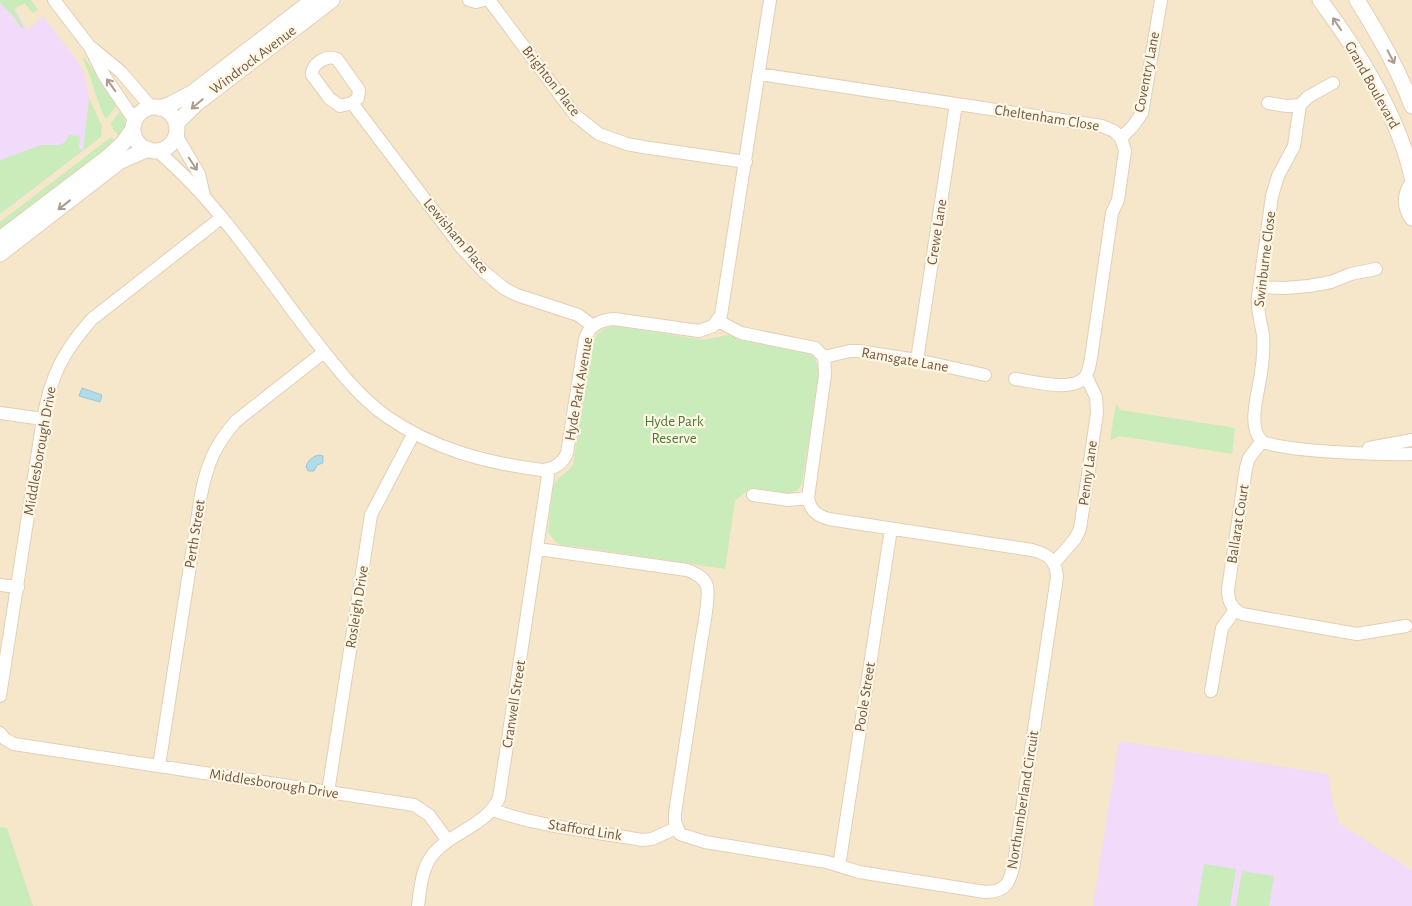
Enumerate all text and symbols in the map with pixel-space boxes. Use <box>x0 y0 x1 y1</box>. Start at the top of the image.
one-way arrow <box>1332 17 1342 31</box>
street label: Windrock Avenue <box>207 23 299 97</box>
street label: Coventry Lane <box>1132 30 1162 114</box>
street label: Grand Boulevard <box>1342 39 1402 131</box>
street label: Brighton Place <box>519 43 583 119</box>
one-way arrow <box>1387 49 1396 64</box>
one-way arrow <box>106 78 116 92</box>
one-way arrow <box>190 99 203 110</box>
street label: Cheltenham Close <box>994 102 1101 134</box>
one-way arrow <box>188 157 198 171</box>
street label: Lewisham Place <box>421 196 491 276</box>
street label: Crewe Lane <box>924 198 950 266</box>
one-way arrow <box>58 199 71 210</box>
street label: Swinburne Close <box>1252 210 1278 308</box>
street label: Hyde Park Avenue <box>562 336 596 442</box>
street label: Ramsgate Lane <box>860 345 950 375</box>
street label: Middlesborough Drive <box>21 385 59 517</box>
park label: Hyde Park Reserve <box>644 414 704 446</box>
street label: Penny Lane <box>1076 439 1100 507</box>
street label: Ballarat Court <box>1224 483 1252 565</box>
street label: Perth Street <box>182 498 208 569</box>
street label: Rosleigh Drive <box>343 564 371 650</box>
street label: Cranwell Street <box>500 659 528 749</box>
street label: Poole Street <box>852 661 878 733</box>
street label: Northumberland Circuit <box>1005 729 1041 870</box>
street label: Middlesborough Drive <box>208 766 340 802</box>
street label: Stafford Link <box>547 817 623 843</box>

